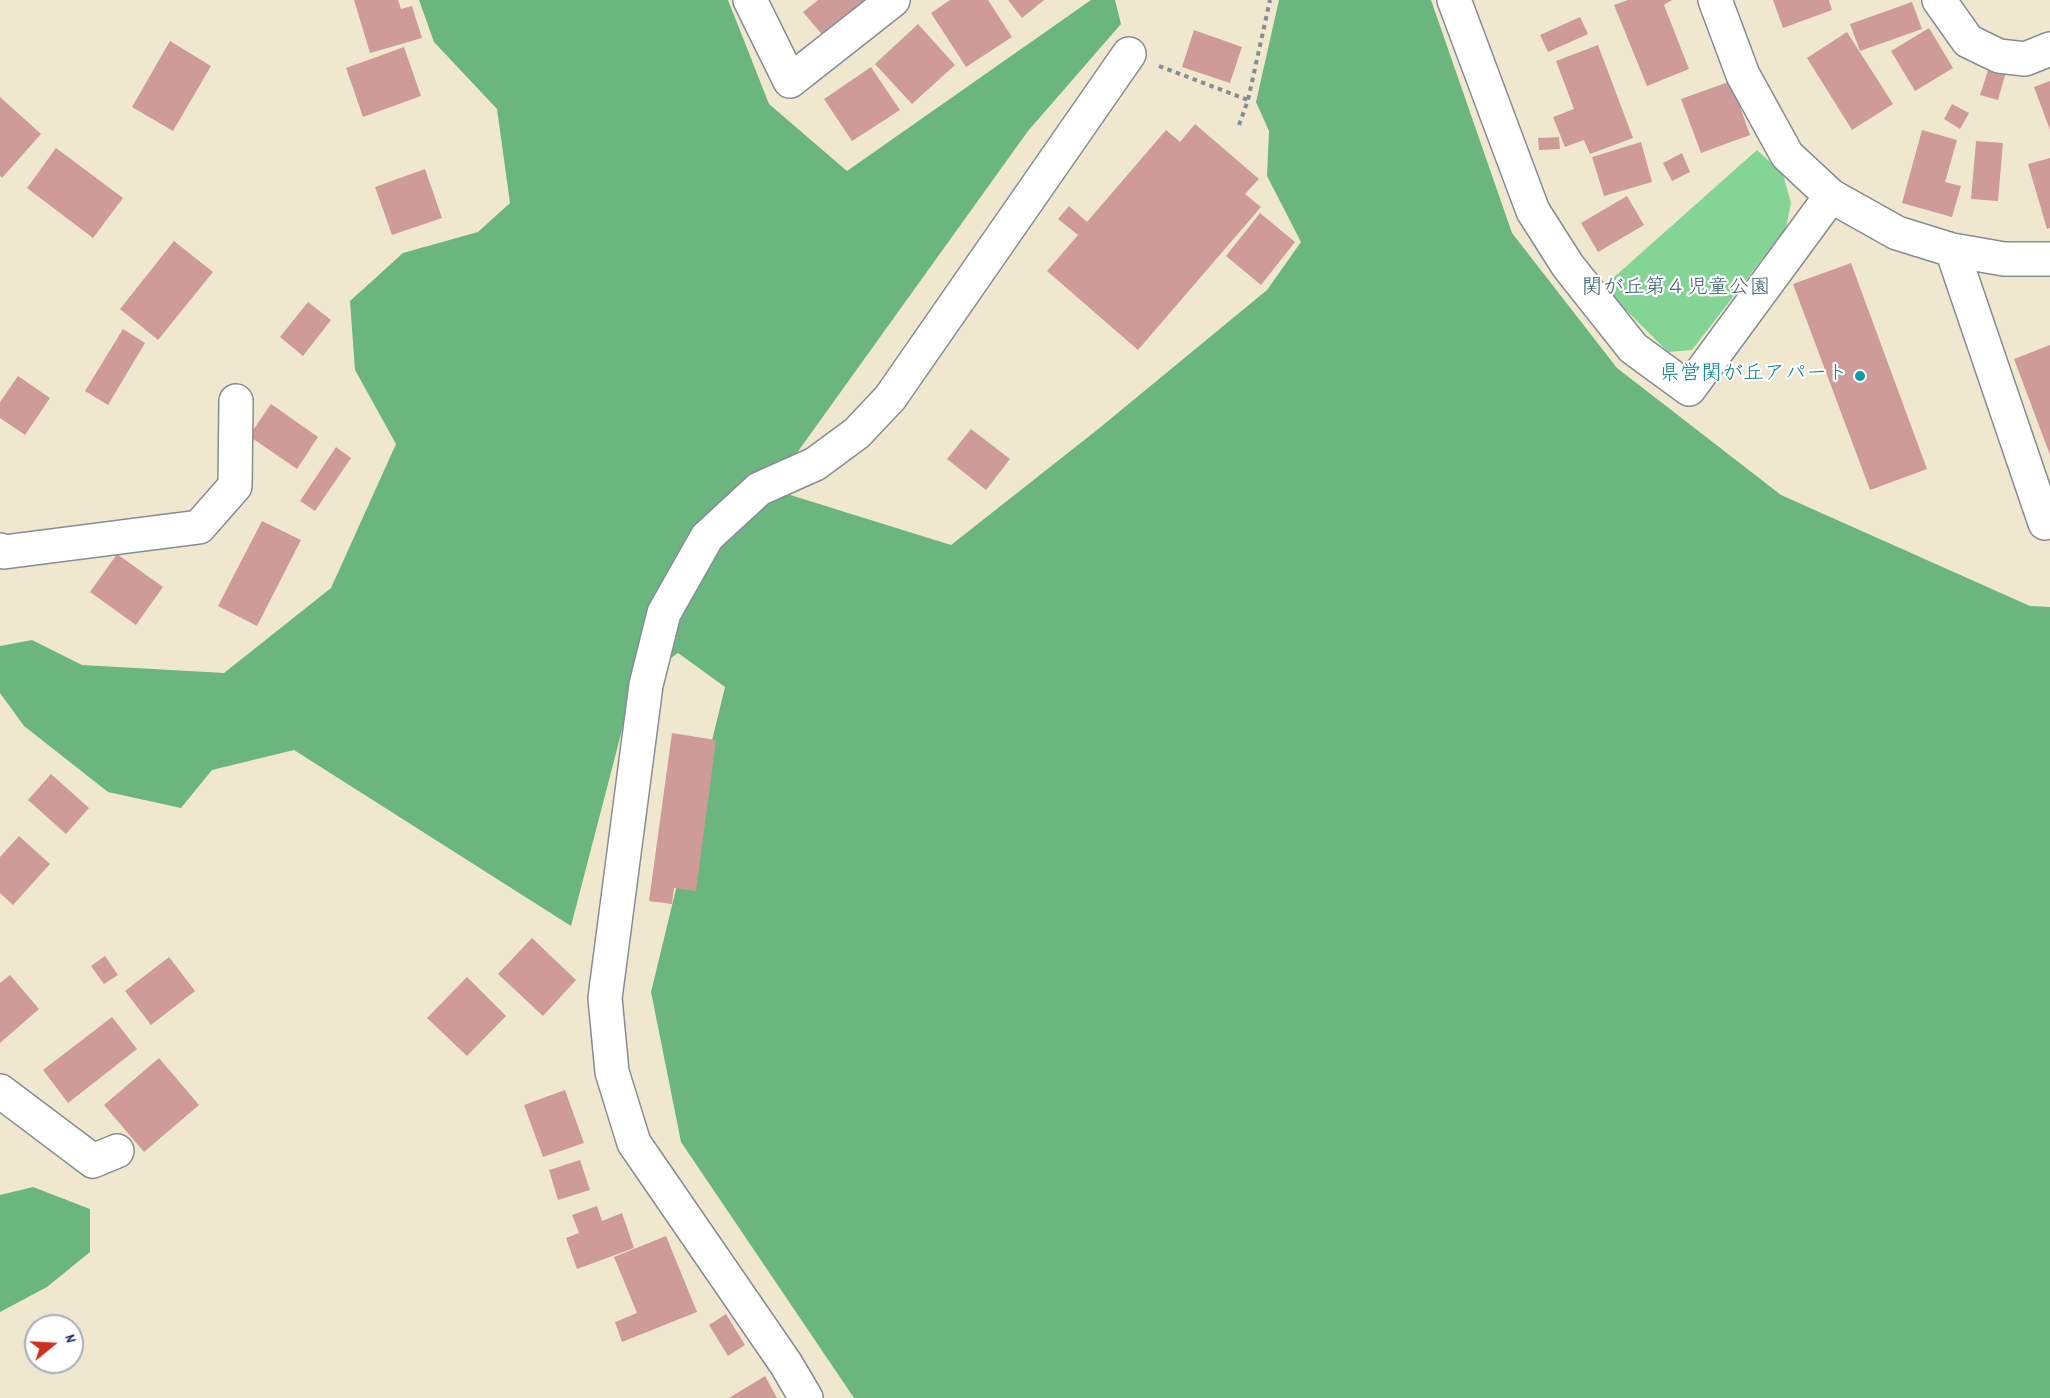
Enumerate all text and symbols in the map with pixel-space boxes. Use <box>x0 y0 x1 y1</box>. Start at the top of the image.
park label: 関が丘第４児童公園 <box>1582 277 1770 303</box>
place label: 県営関が丘アパート <box>1659 363 1848 389</box>
marker: 県営関が丘アパート <box>1853 369 1867 383</box>
north arrow <box>24 1314 84 1374</box>
text: N <box>58 1332 82 1346</box>

